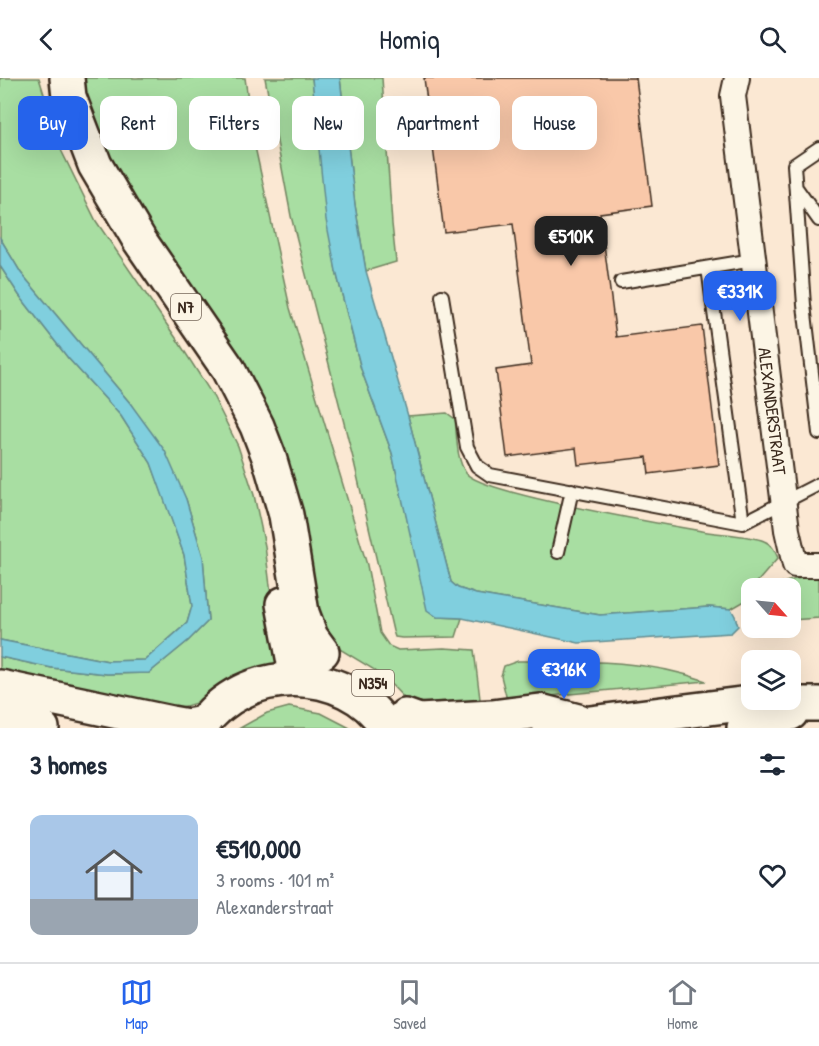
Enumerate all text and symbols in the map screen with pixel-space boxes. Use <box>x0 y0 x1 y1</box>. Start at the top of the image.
text: Homiq <box>379 21 440 57</box>
icon: back <box>30 23 63 56</box>
icon: search <box>756 23 789 56</box>
chip: Buy <box>18 96 88 150</box>
chip: Rent <box>100 96 177 150</box>
chip: Filters <box>189 96 280 150</box>
chip: New <box>292 96 364 150</box>
chip: Apartment <box>376 96 500 150</box>
chip: House <box>512 96 597 150</box>
pin: €510K <box>529 216 613 267</box>
text: €510K <box>549 222 593 249</box>
pin: €331K <box>698 271 782 322</box>
text: €331K <box>717 277 763 304</box>
road number: N7 <box>171 294 201 320</box>
street label: ALEXANDERSTRAAT <box>752 346 793 477</box>
north arrow <box>741 578 801 638</box>
map controls <box>741 578 801 710</box>
pin: €316K <box>522 649 606 700</box>
button: layers <box>741 650 801 710</box>
text: €316K <box>542 655 586 682</box>
road number: N354 <box>352 670 394 696</box>
text: 3 homes <box>30 747 107 782</box>
icon: filters <box>756 748 789 781</box>
text: €510,000 <box>216 831 301 866</box>
icon: home <box>78 839 150 911</box>
icon: heart <box>756 859 789 892</box>
text: 3 rooms · 101 m² <box>216 866 334 893</box>
text: Alexanderstraat <box>216 893 333 920</box>
tab: Map <box>120 976 153 1034</box>
tab: Saved <box>393 976 426 1034</box>
tab: Home <box>666 976 699 1034</box>

